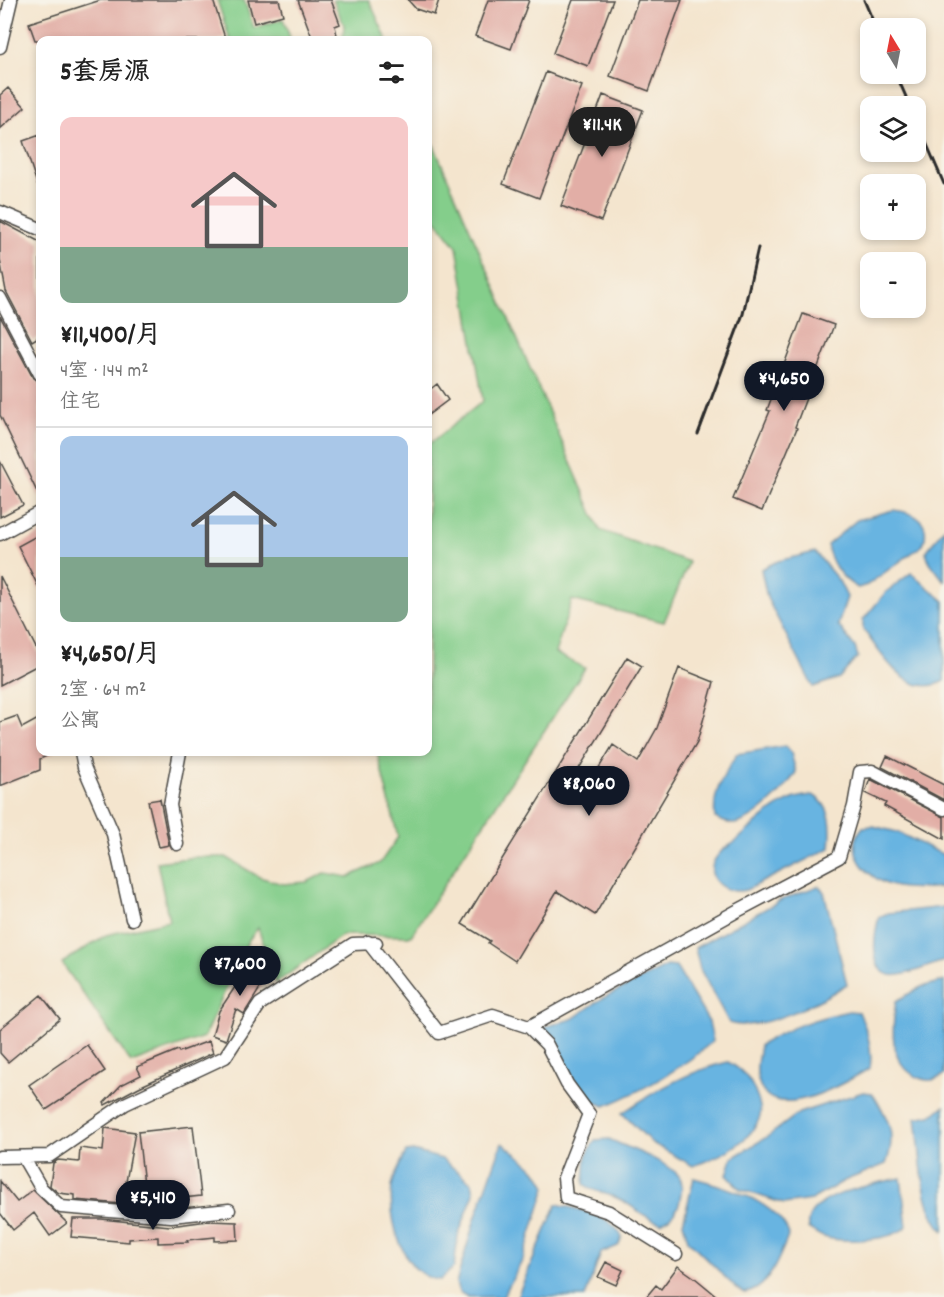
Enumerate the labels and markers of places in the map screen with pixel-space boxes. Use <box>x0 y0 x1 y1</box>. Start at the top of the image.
pin: ¥11.4K <box>553 107 651 158</box>
pin: ¥4,650 <box>735 361 833 412</box>
pin: ¥8,060 <box>540 766 638 817</box>
pin: ¥7,600 <box>191 946 289 997</box>
pin: ¥5,410 <box>104 1180 202 1231</box>

